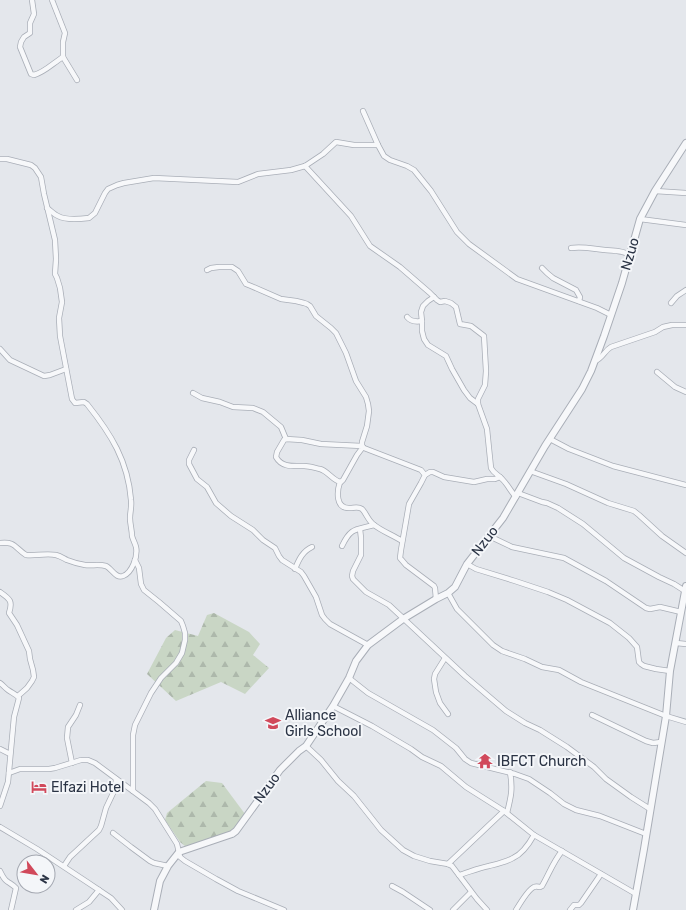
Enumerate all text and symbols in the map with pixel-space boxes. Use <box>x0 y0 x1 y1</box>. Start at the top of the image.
street label: Nzuo <box>617 236 643 272</box>
street label: Nzuo <box>468 523 502 559</box>
place label: Alliance Girls School <box>285 707 362 740</box>
school or university icon: Alliance Girls School <box>264 714 282 732</box>
temple icon: IBFCT Church <box>476 752 494 770</box>
place label: IBFCT Church <box>497 753 587 770</box>
street label: Nzuo <box>250 770 284 806</box>
hotel icon: Elfazi Hotel <box>30 778 48 796</box>
place label: Elfazi Hotel <box>51 779 125 796</box>
north arrow <box>16 854 56 894</box>
text: N <box>36 872 52 886</box>

